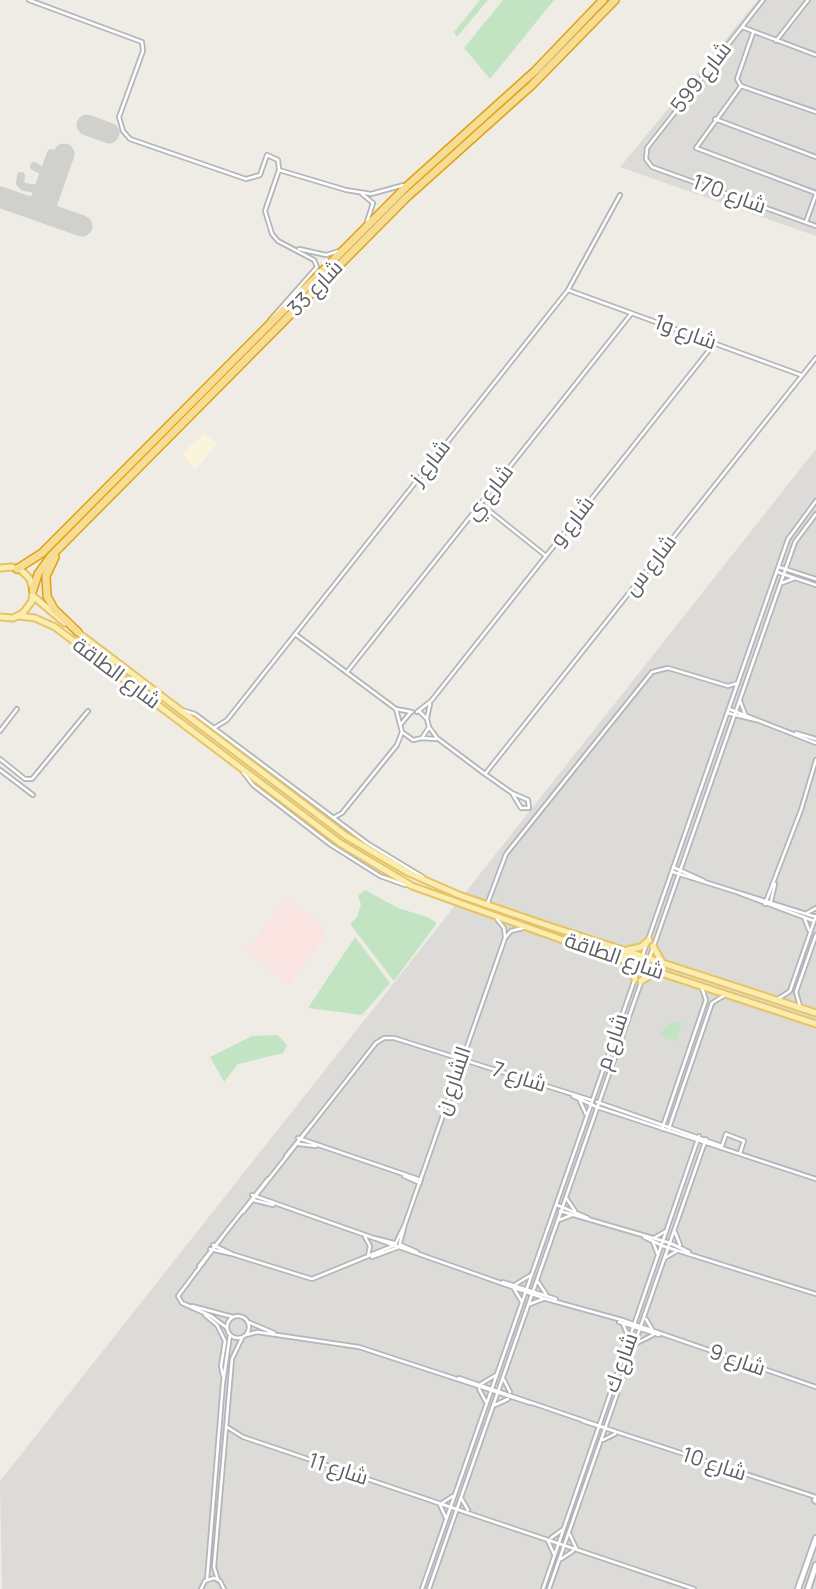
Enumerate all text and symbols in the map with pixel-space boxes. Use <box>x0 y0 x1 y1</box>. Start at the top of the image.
street label: شارع 599 <box>667 38 737 118</box>
street label: شارع 170 <box>689 170 769 220</box>
street label: شارع 33 <box>283 256 349 322</box>
street label: شارع و1 <box>650 310 720 356</box>
street label: شارع ز <box>406 435 456 491</box>
street label: شارع ي <box>460 460 520 526</box>
street label: شارع و <box>546 492 600 552</box>
street label: شارع س <box>619 531 683 601</box>
street label: شارع الطاقة <box>67 633 165 715</box>
street label: شارع الطاقة <box>561 928 667 986</box>
street label: شارع م <box>592 1010 634 1074</box>
street label: الشارع ن <box>431 1043 477 1119</box>
street label: شارع 7 <box>489 1057 549 1099</box>
street label: شارع ك <box>600 1330 644 1396</box>
street label: شارع 9 <box>706 1340 768 1382</box>
street label: شارع 10 <box>679 1443 749 1487</box>
street label: شارع 11 <box>305 1449 371 1491</box>

